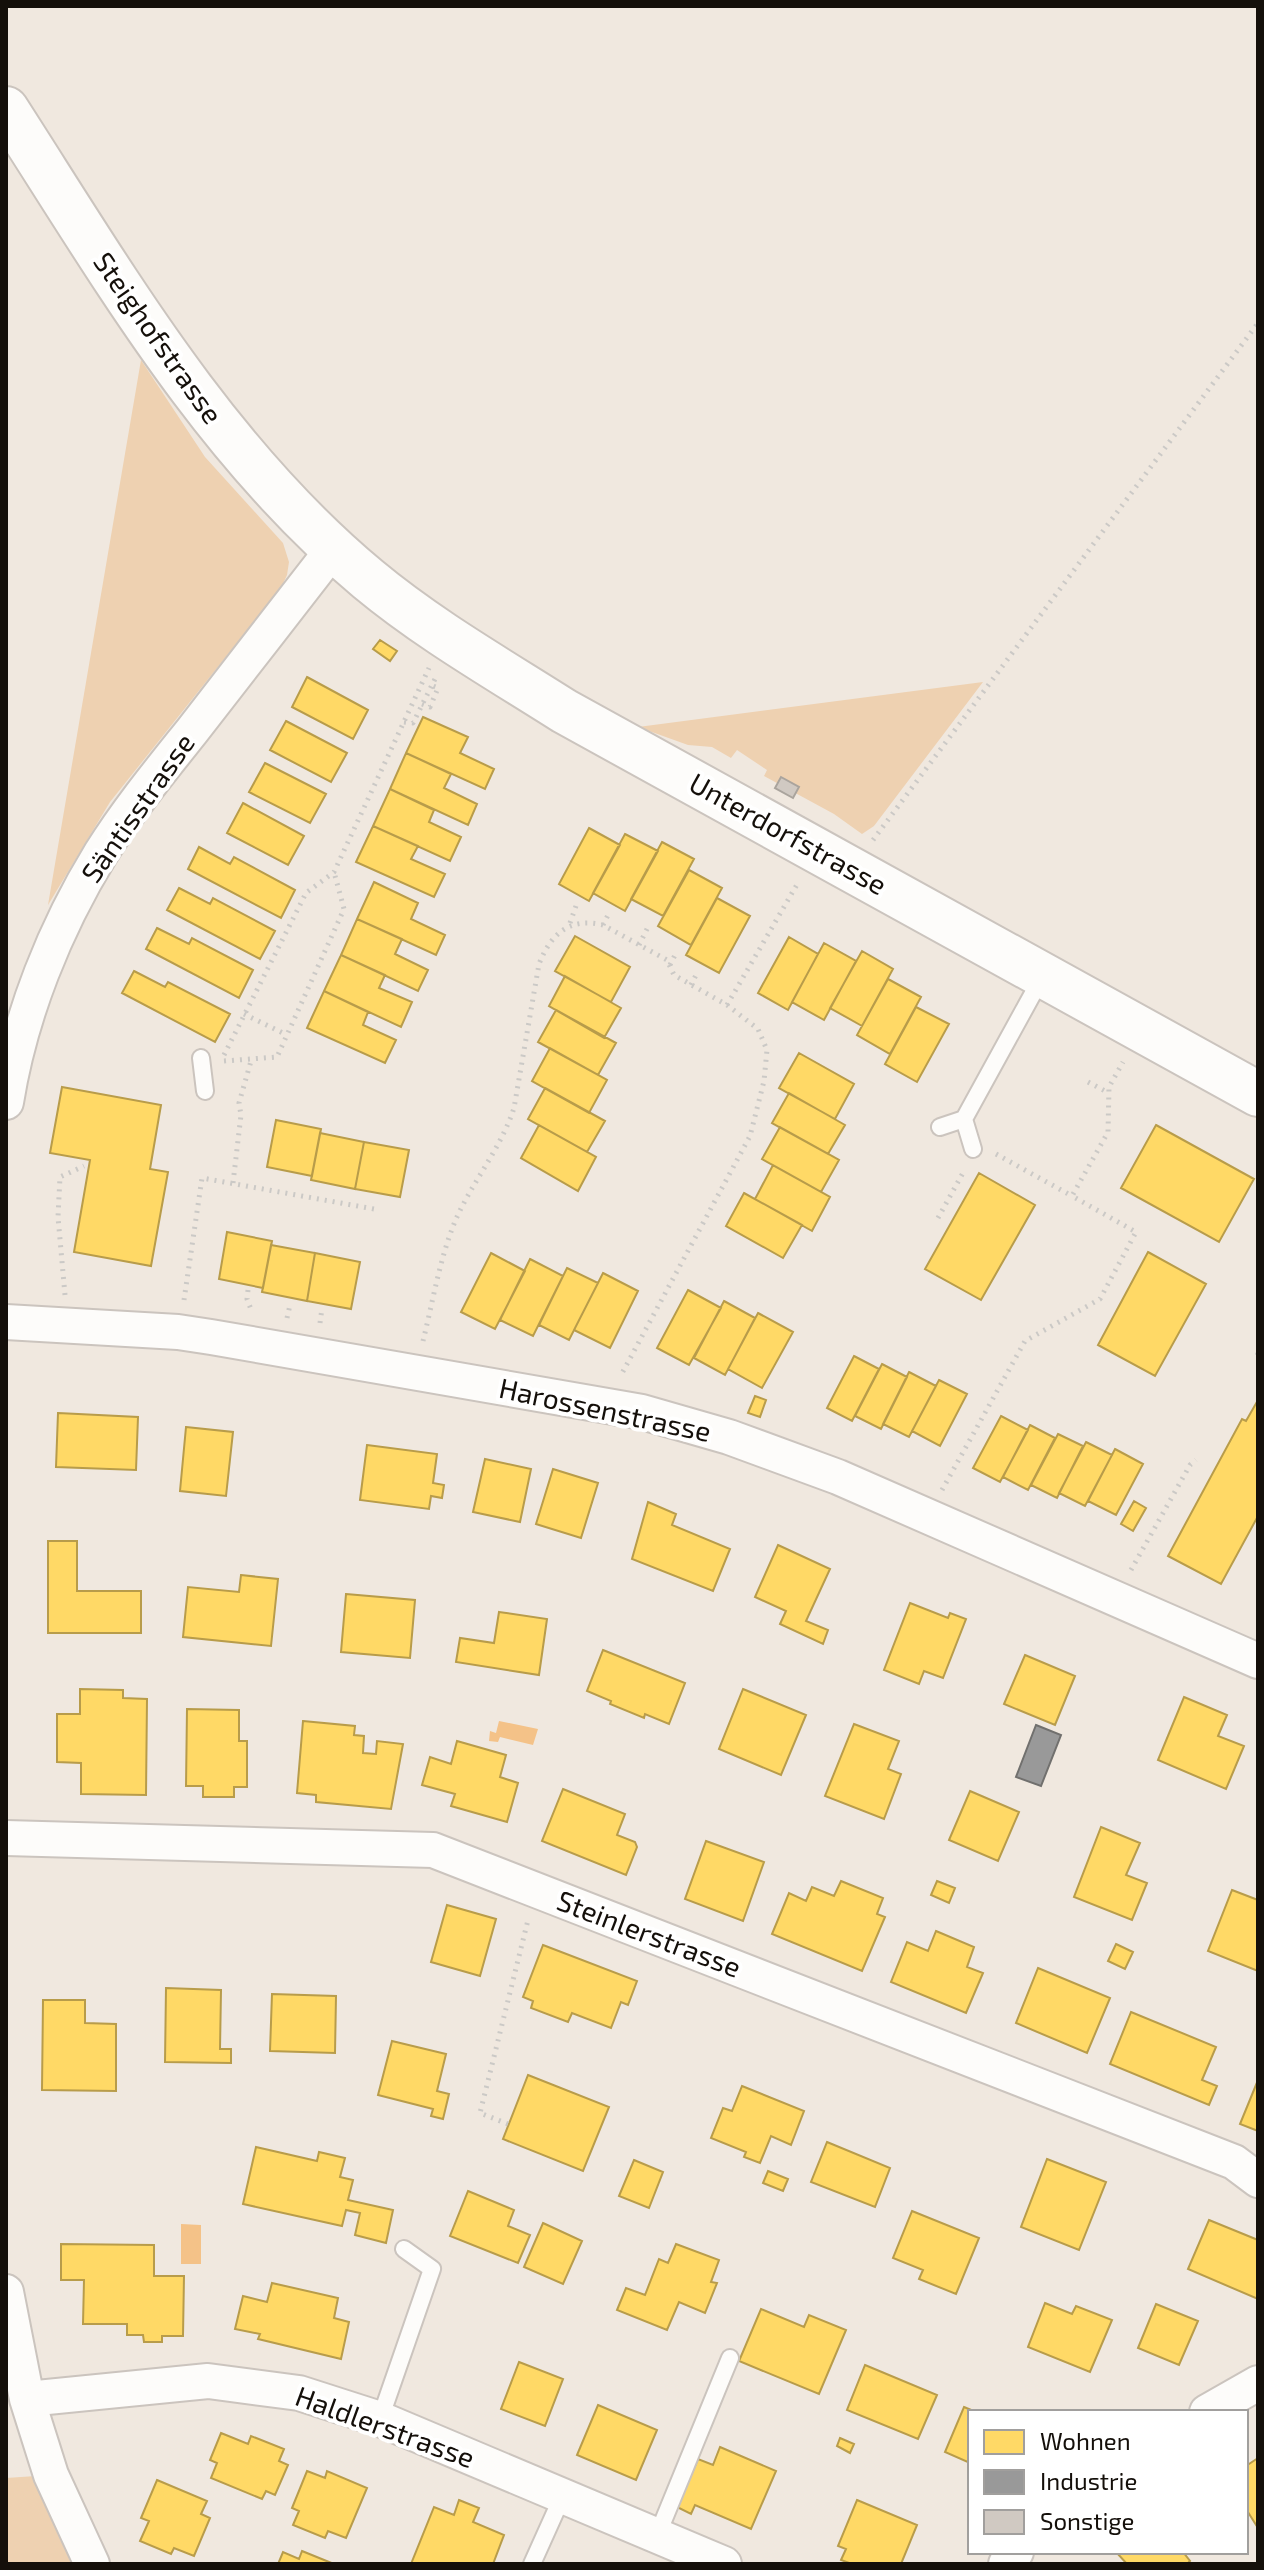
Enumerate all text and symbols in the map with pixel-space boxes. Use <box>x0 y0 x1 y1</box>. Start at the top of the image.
street label: Steighofstrasse <box>87 245 231 430</box>
street label: Säntisstrasse <box>73 726 201 889</box>
street label: Unterdorfstrasse <box>684 765 893 901</box>
street label: Harossenstrasse <box>496 1370 714 1448</box>
street label: Steinlerstrasse <box>553 1882 746 1984</box>
street label: Haldlerstrasse <box>291 2378 479 2474</box>
legend <box>968 2410 1248 2554</box>
text: Wohnen <box>1040 2426 1131 2455</box>
text: Industrie <box>1040 2466 1137 2495</box>
text: Sonstige <box>1040 2506 1135 2535</box>

